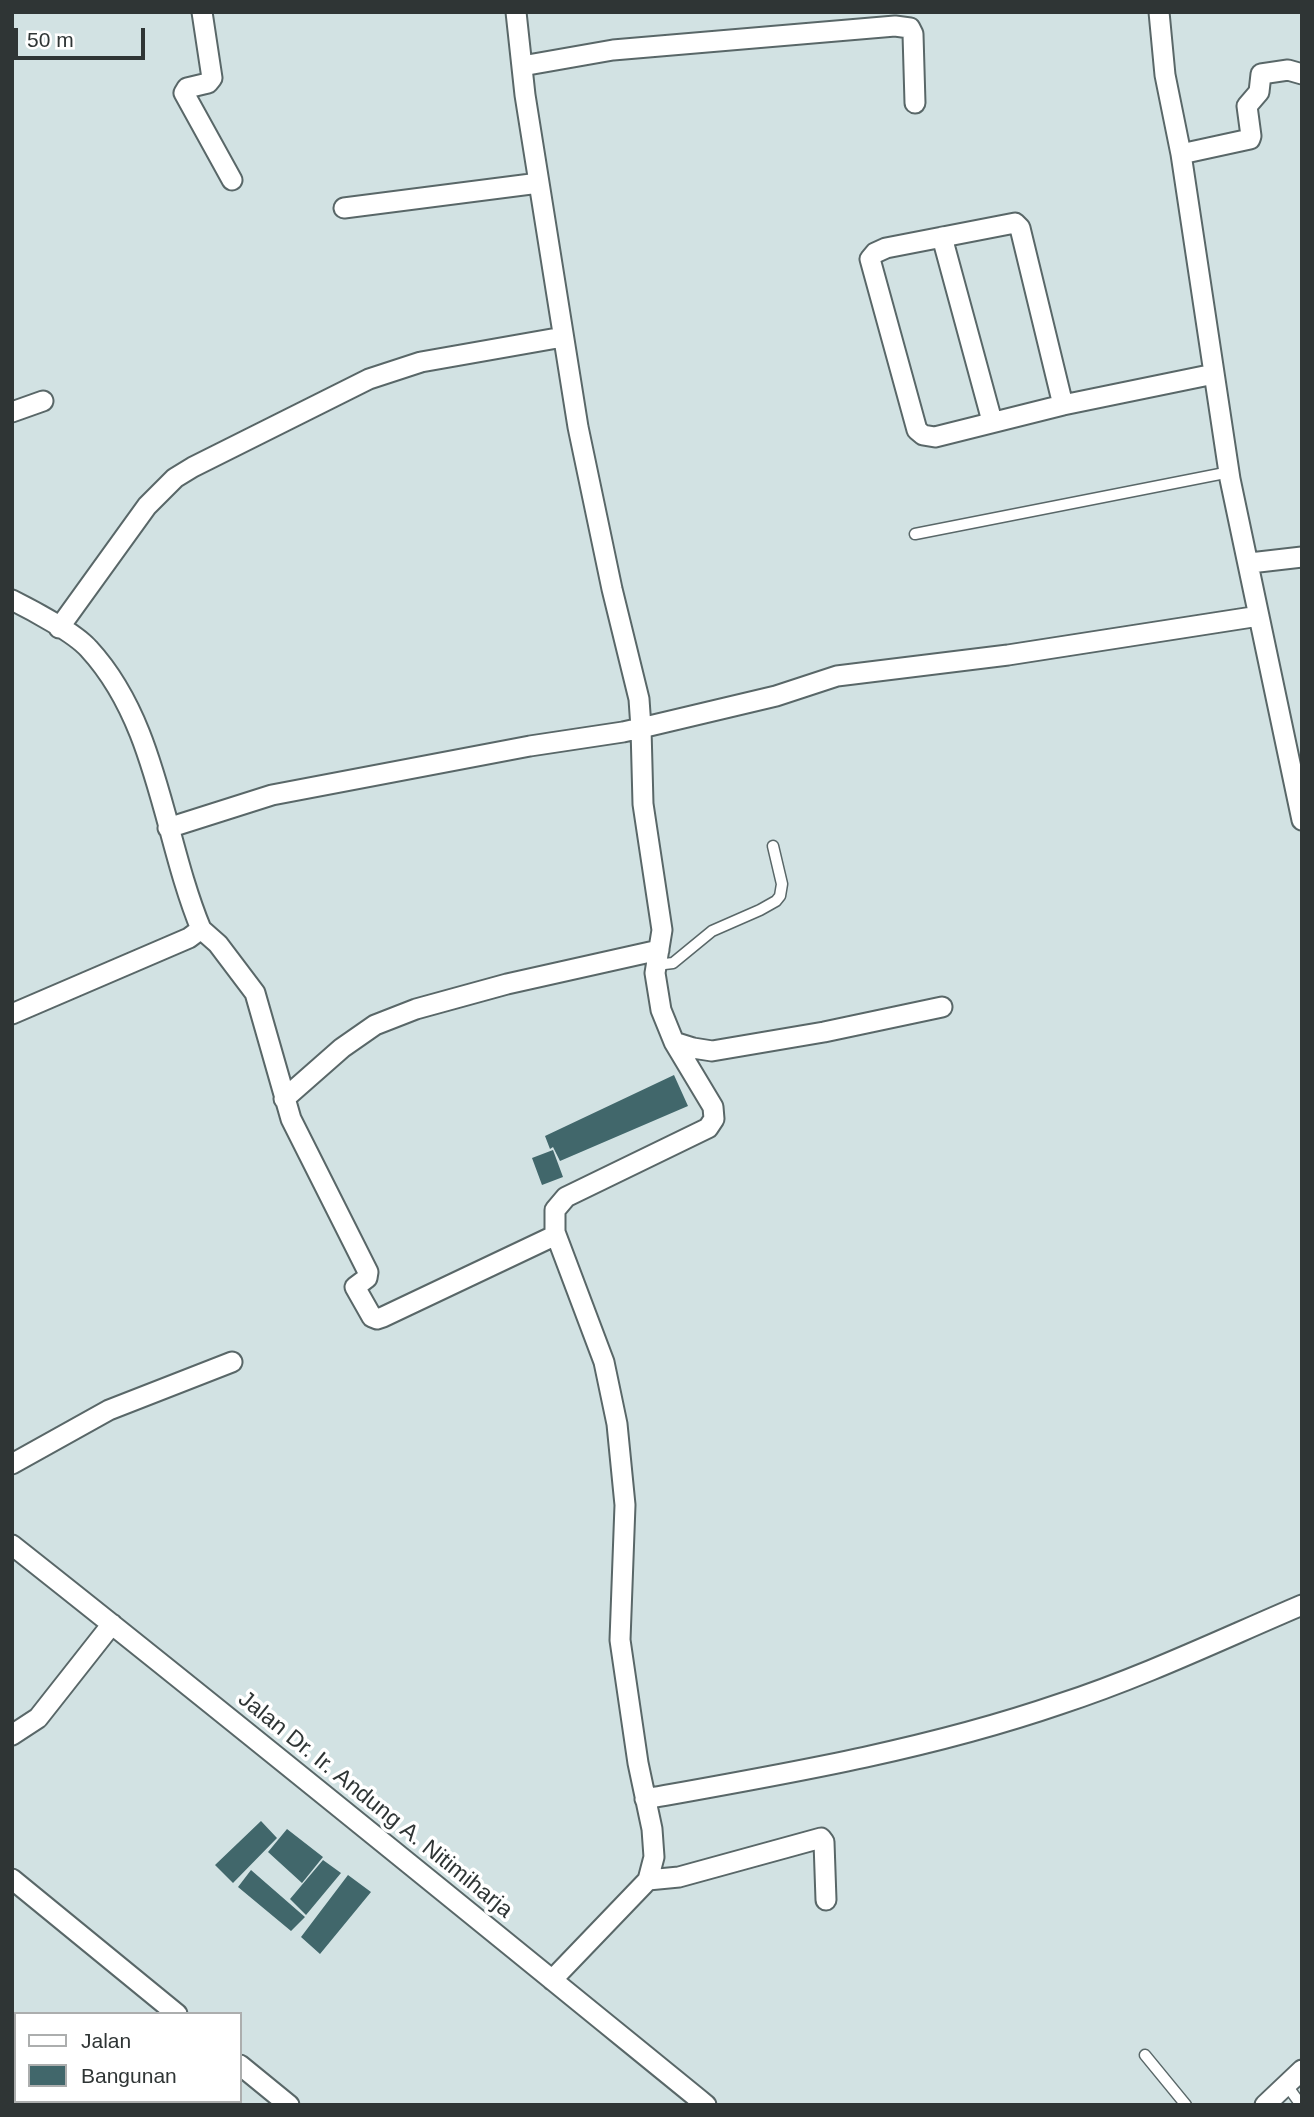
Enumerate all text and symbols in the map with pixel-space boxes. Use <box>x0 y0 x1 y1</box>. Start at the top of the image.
scale bar <box>18 14 149 58</box>
text: 50 m <box>27 28 74 51</box>
street label: Jalan Dr. Ir. Andung A. Nitimiharja <box>232 1686 518 1924</box>
legend <box>14 2012 242 2103</box>
text: Jalan <box>81 2029 131 2052</box>
text: Bangunan <box>81 2064 177 2087</box>

